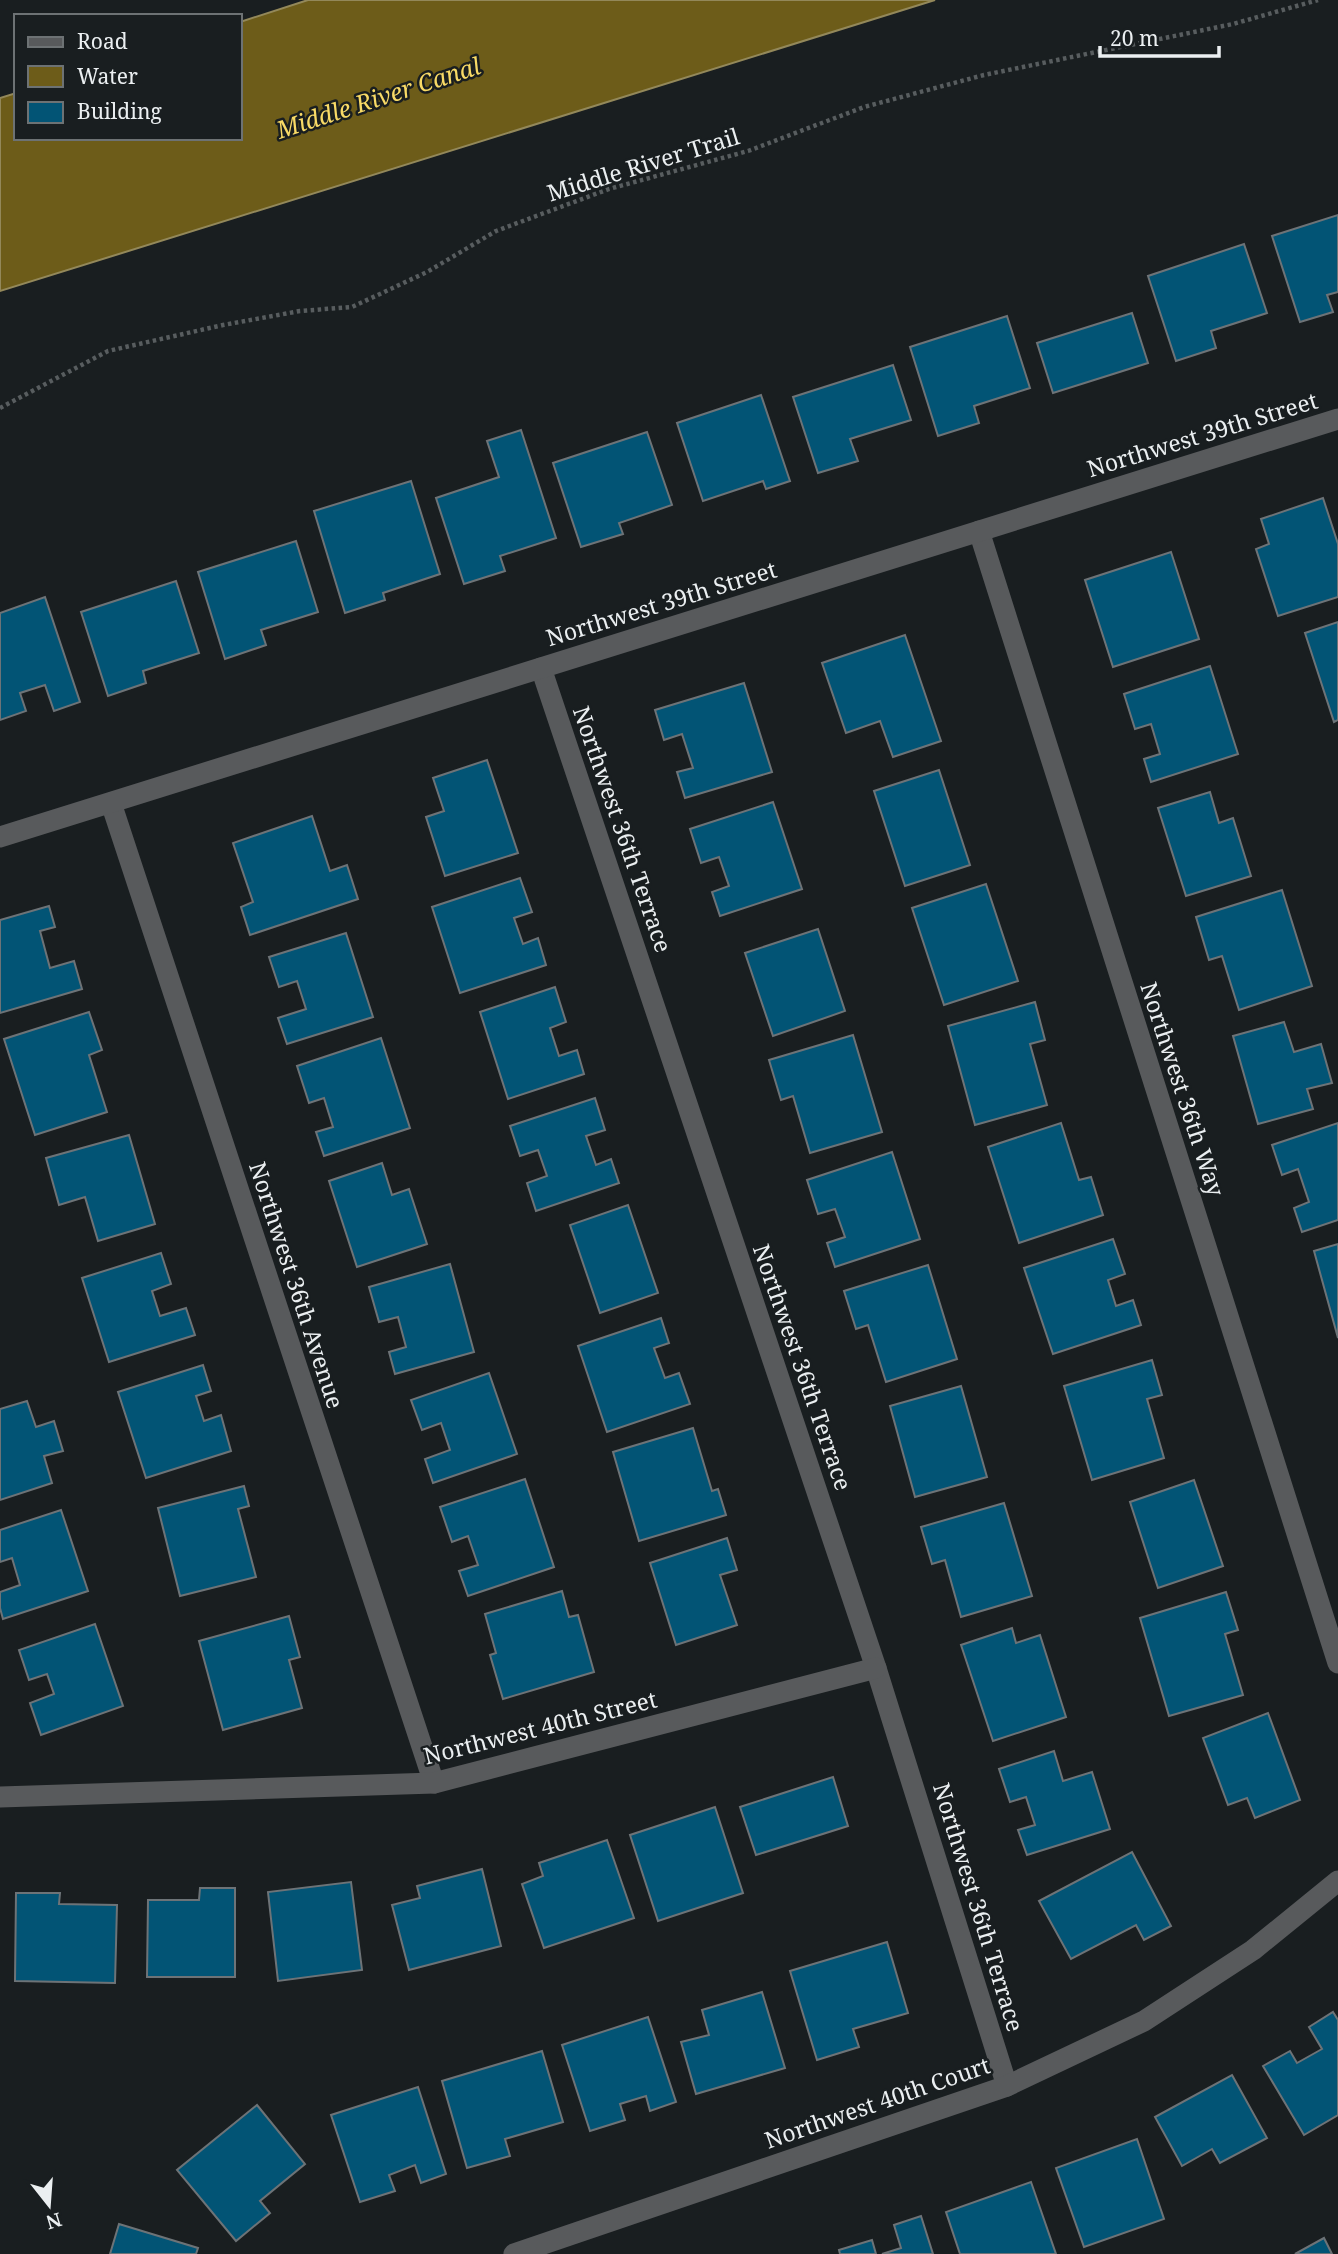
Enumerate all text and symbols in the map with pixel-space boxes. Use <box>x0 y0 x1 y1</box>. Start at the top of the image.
legend <box>14 14 242 140</box>
scale bar <box>1100 14 1219 58</box>
text: 20 m <box>1110 24 1159 52</box>
text: Road <box>77 27 128 55</box>
water label: Middle River Canal <box>271 48 485 146</box>
text: Water <box>77 62 138 90</box>
text: Building <box>77 97 162 125</box>
street label: Middle River Trail <box>543 120 743 208</box>
street label: Northwest 39th Street <box>1083 384 1321 484</box>
street label: Northwest 39th Street <box>542 553 780 653</box>
street label: Northwest 36th Terrace <box>566 702 680 956</box>
street label: Northwest 36th Way <box>1133 978 1233 1200</box>
street label: Northwest 36th Avenue <box>242 1158 352 1412</box>
street label: Northwest 36th Terrace <box>746 1240 860 1494</box>
street label: Northwest 40th Street <box>420 1683 660 1771</box>
street label: Northwest 36th Terrace <box>926 1779 1032 2035</box>
street label: Northwest 40th Court <box>760 2048 994 2156</box>
north arrow <box>14 2170 84 2240</box>
text: N <box>43 2207 65 2236</box>

